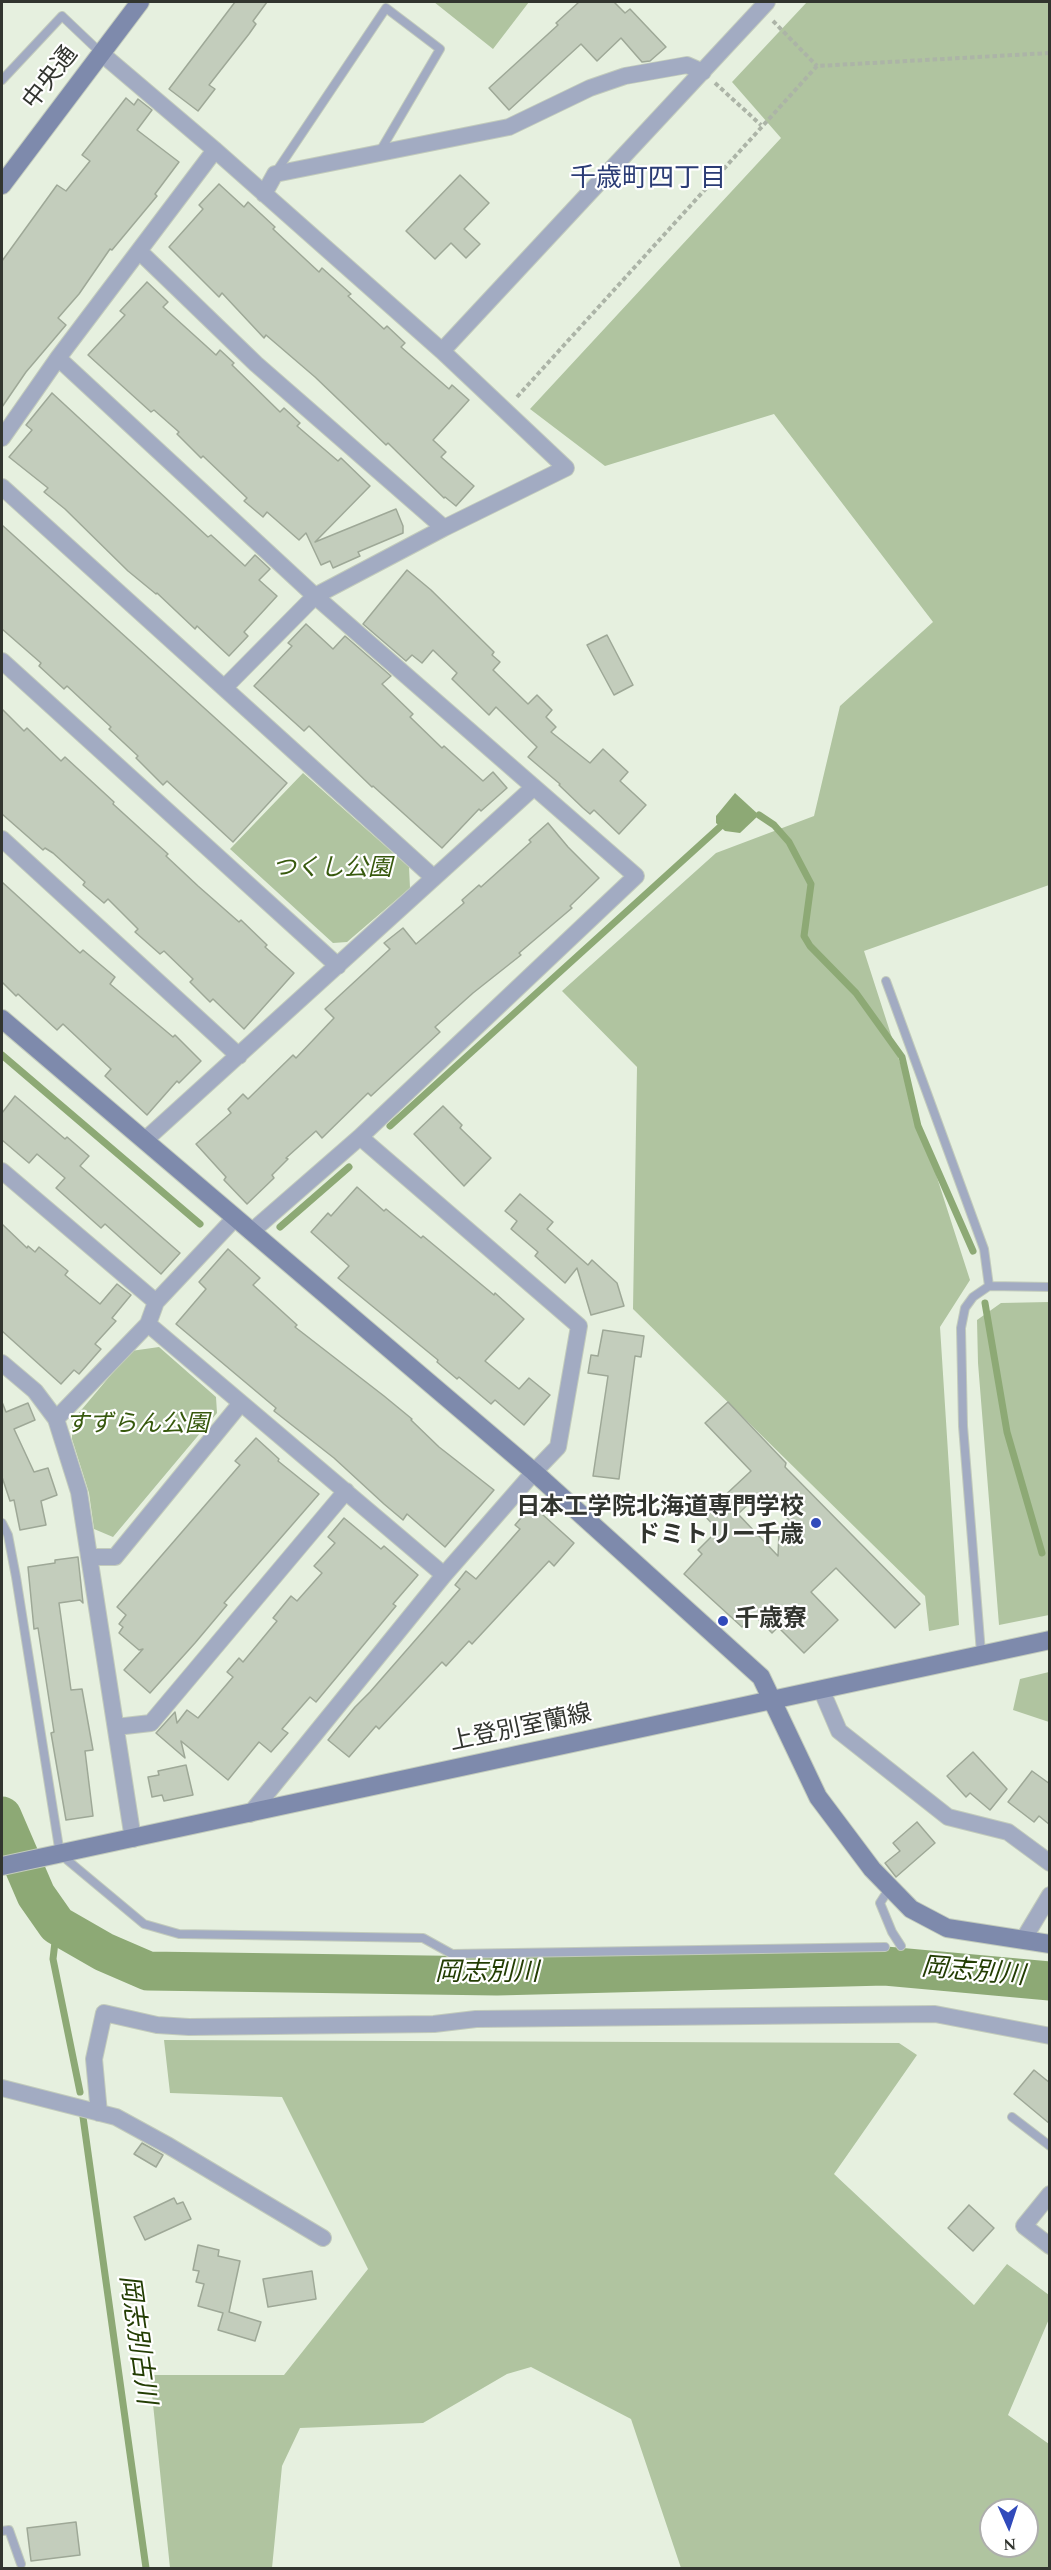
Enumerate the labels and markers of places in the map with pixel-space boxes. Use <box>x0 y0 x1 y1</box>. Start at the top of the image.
place label: 日本工学院北海道専門学校 ドミトリー千歳 <box>516 1495 804 1551</box>
marker: 日本工学院北海道専門学校 ドミトリー千歳 <box>809 1516 823 1530</box>
place label: 千歳寮 <box>735 1607 807 1635</box>
marker: 千歳寮 <box>716 1614 730 1628</box>

